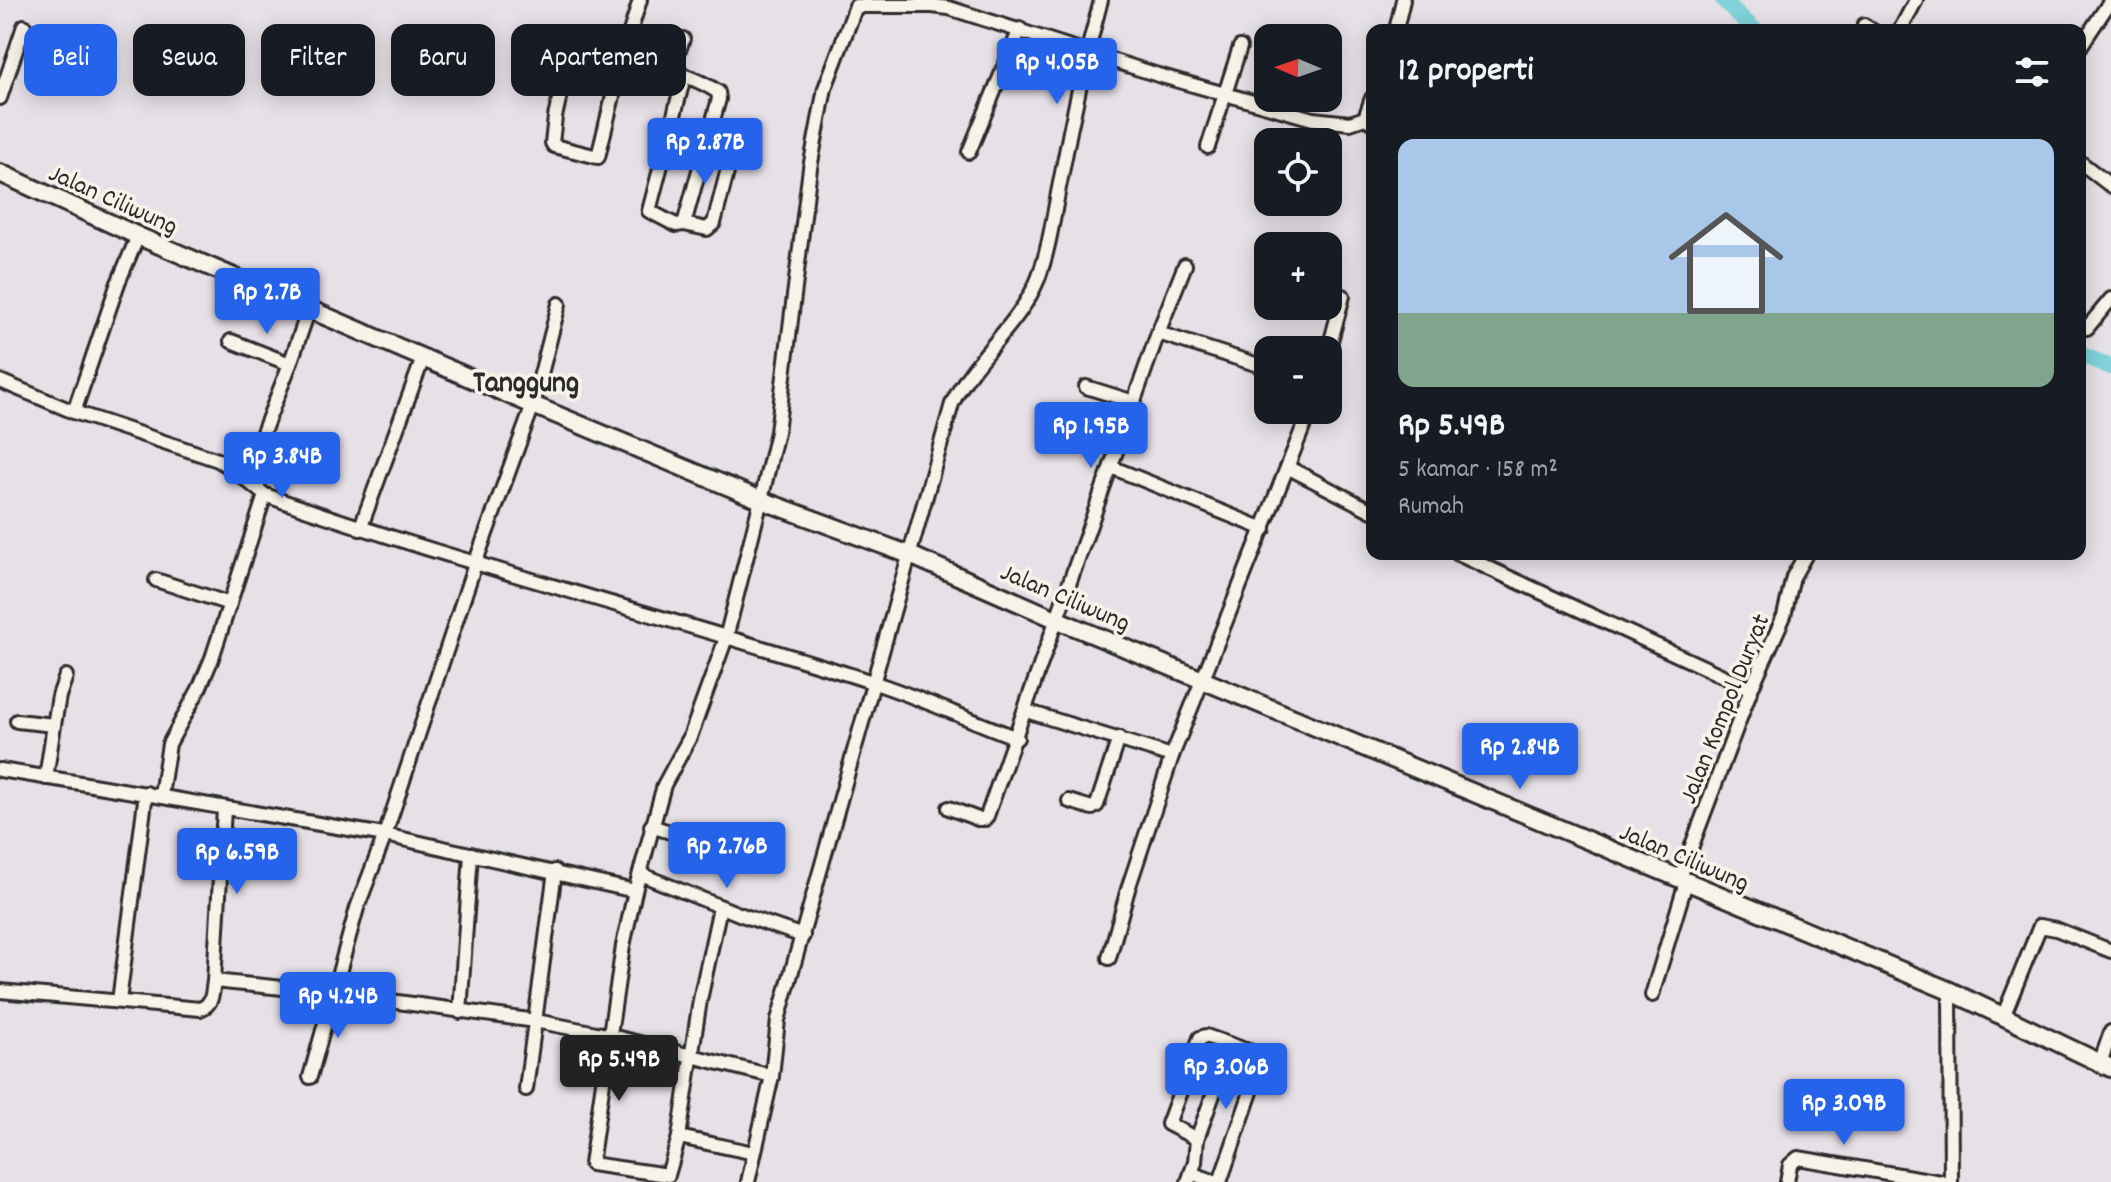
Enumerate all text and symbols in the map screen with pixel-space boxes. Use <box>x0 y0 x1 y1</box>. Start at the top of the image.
chip: Beli <box>24 24 117 96</box>
chip: Sewa <box>133 24 245 96</box>
chip: Filter <box>261 24 375 96</box>
chip: Baru <box>391 24 495 96</box>
chip: Apartemen <box>511 24 686 96</box>
north arrow <box>1254 24 1342 112</box>
map controls <box>1254 24 1342 424</box>
pin: Rp 4.05B <box>974 38 1140 106</box>
text: Rp 4.05B <box>1015 45 1099 82</box>
text: 12 properti <box>1398 48 1534 97</box>
icon: filters <box>2010 50 2054 94</box>
pin: Rp 2.87B <box>622 118 788 186</box>
text: Rp 2.87B <box>666 125 745 162</box>
button: locate <box>1254 128 1342 216</box>
street label: Jalan Ciliwung <box>42 156 183 246</box>
icon: home <box>1654 191 1798 335</box>
button: + <box>1254 232 1342 320</box>
pin: Rp 2.7B <box>193 268 341 336</box>
text: Rp 2.7B <box>233 275 301 312</box>
button: − <box>1254 336 1342 424</box>
district label: Tanggung <box>473 364 579 407</box>
pin: Rp 1.95B <box>1008 402 1174 470</box>
text: Rp 5.49B <box>1398 403 1505 452</box>
text: Rp 1.95B <box>1053 409 1129 446</box>
pin: Rp 3.84B <box>199 432 365 500</box>
text: Rp 3.84B <box>242 439 322 476</box>
text: 5 kamar · 158 m² <box>1398 452 1558 489</box>
text: Rumah <box>1398 489 1464 526</box>
street label: Jalan Ciliwung <box>994 555 1135 643</box>
street label: Jalan Kompol Duryat <box>1671 608 1781 810</box>
pin: Rp 2.84B <box>1437 723 1603 791</box>
text: Rp 2.84B <box>1480 730 1560 767</box>
street label: Jalan Ciliwung <box>1613 815 1754 903</box>
pin: Rp 2.76B <box>644 822 810 890</box>
pin: Rp 6.59B <box>154 828 320 896</box>
text: Rp 2.76B <box>686 829 768 866</box>
text: Rp 6.59B <box>195 835 279 872</box>
pin: Rp 4.24B <box>255 972 421 1040</box>
text: Rp 4.24B <box>298 979 378 1016</box>
pin: Rp 5.49B <box>536 1035 702 1103</box>
text: Rp 5.49B <box>578 1042 660 1079</box>
pin: Rp 3.06B <box>1143 1043 1309 1111</box>
text: Rp 3.06B <box>1183 1050 1269 1087</box>
pin: Rp 3.09B <box>1761 1079 1927 1147</box>
text: Rp 3.09B <box>1802 1086 1886 1123</box>

